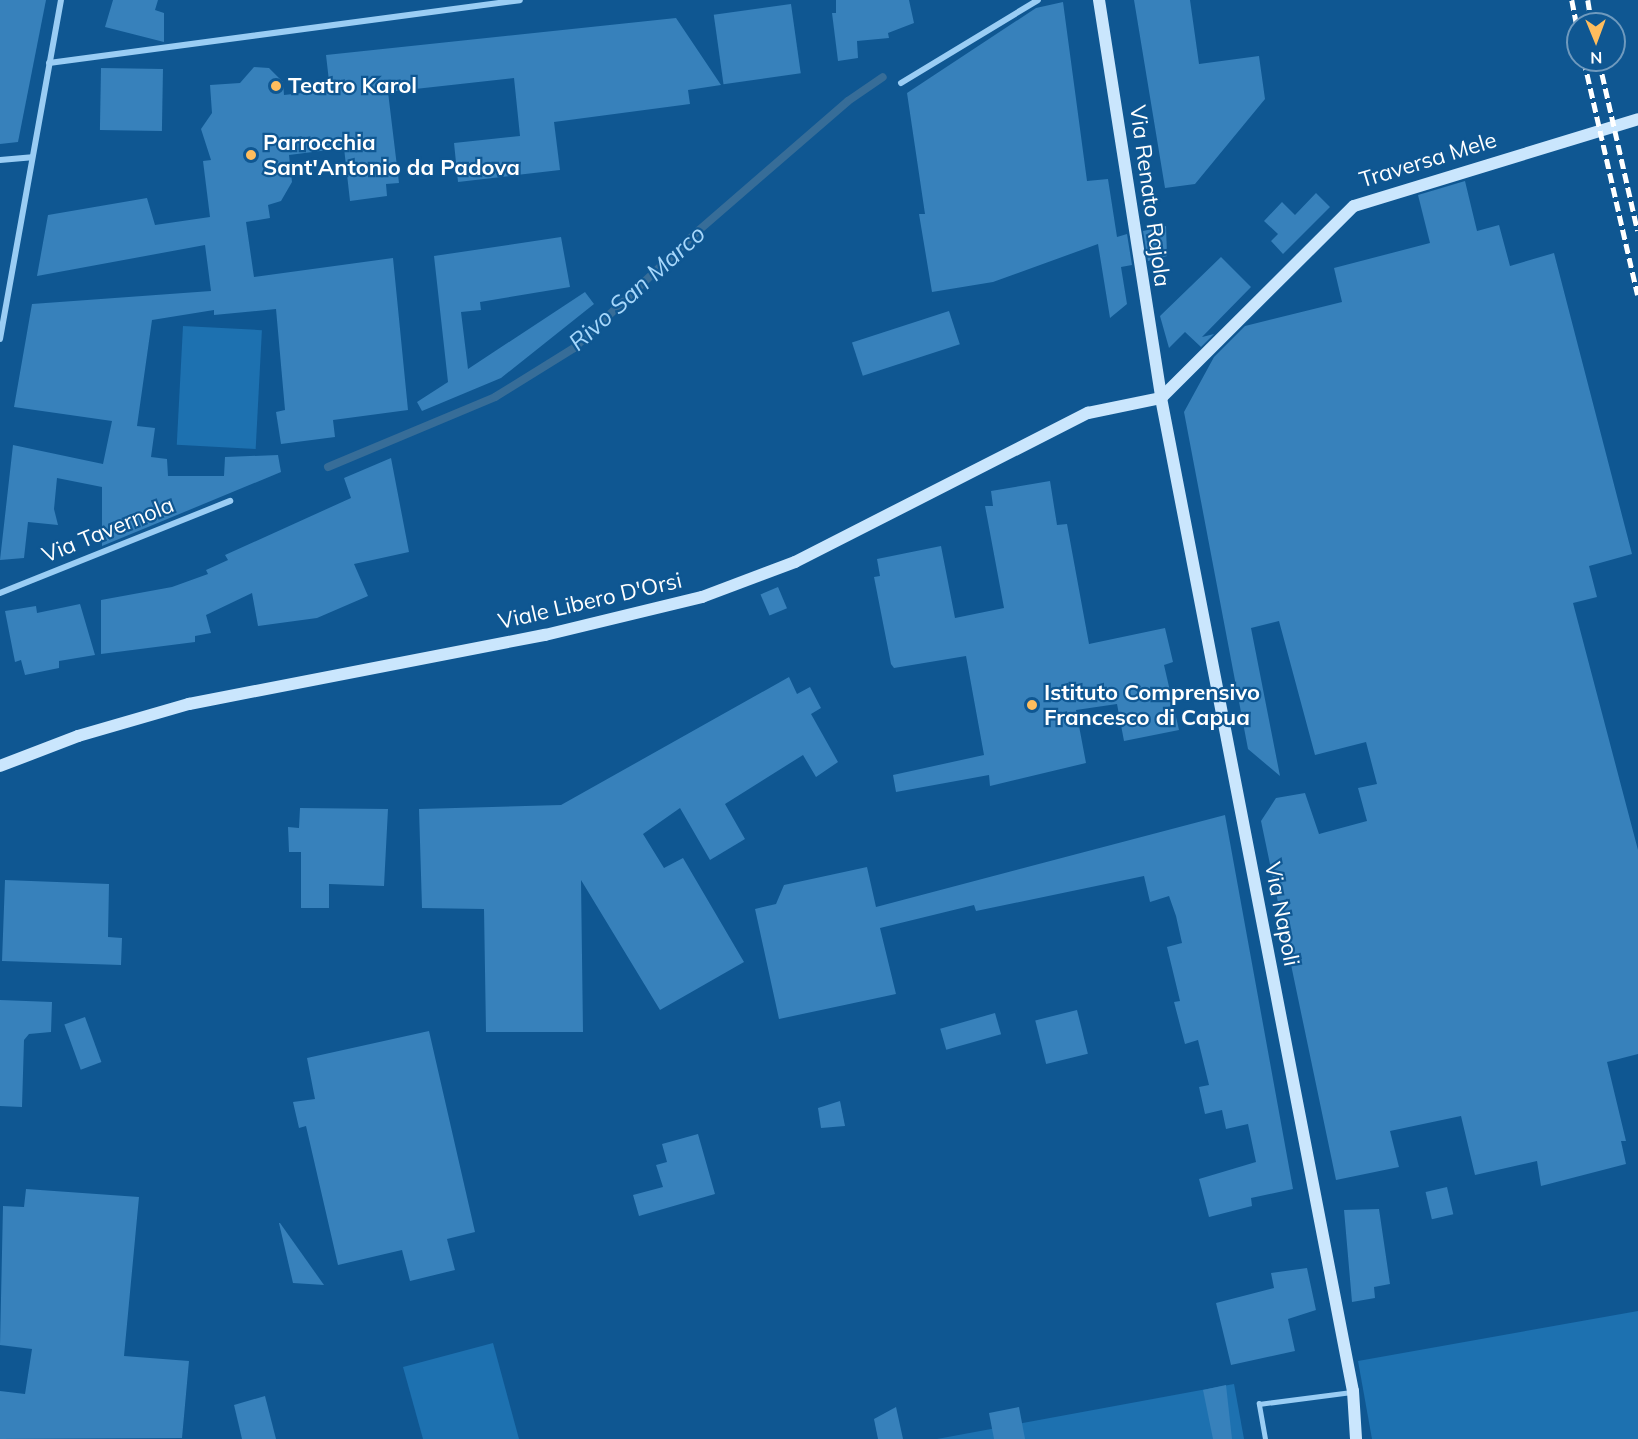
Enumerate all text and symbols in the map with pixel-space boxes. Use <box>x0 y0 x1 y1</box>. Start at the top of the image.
north arrow <box>1566 12 1626 72</box>
text: N <box>1590 48 1602 68</box>
place label: Teatro Karol <box>288 73 417 99</box>
marker: Teatro Karol <box>269 79 283 93</box>
street label: Via Renato Rajola <box>1124 104 1176 288</box>
street label: Traversa Mele <box>1356 127 1500 193</box>
place label: Parrocchia Sant'Antonio da Padova <box>263 129 520 180</box>
marker: Parrocchia Sant'Antonio da Padova <box>244 148 258 162</box>
water label: Rivo San Marco <box>563 219 711 357</box>
street label: Via Tavernola <box>38 492 178 568</box>
street label: Viale Libero D'Orsi <box>496 567 684 635</box>
place label: Istituto Comprensivo Francesco di Capua <box>1044 679 1260 730</box>
marker: Istituto Comprensivo Francesco di Capua <box>1025 698 1039 712</box>
street label: Via Napoli <box>1259 860 1305 968</box>

